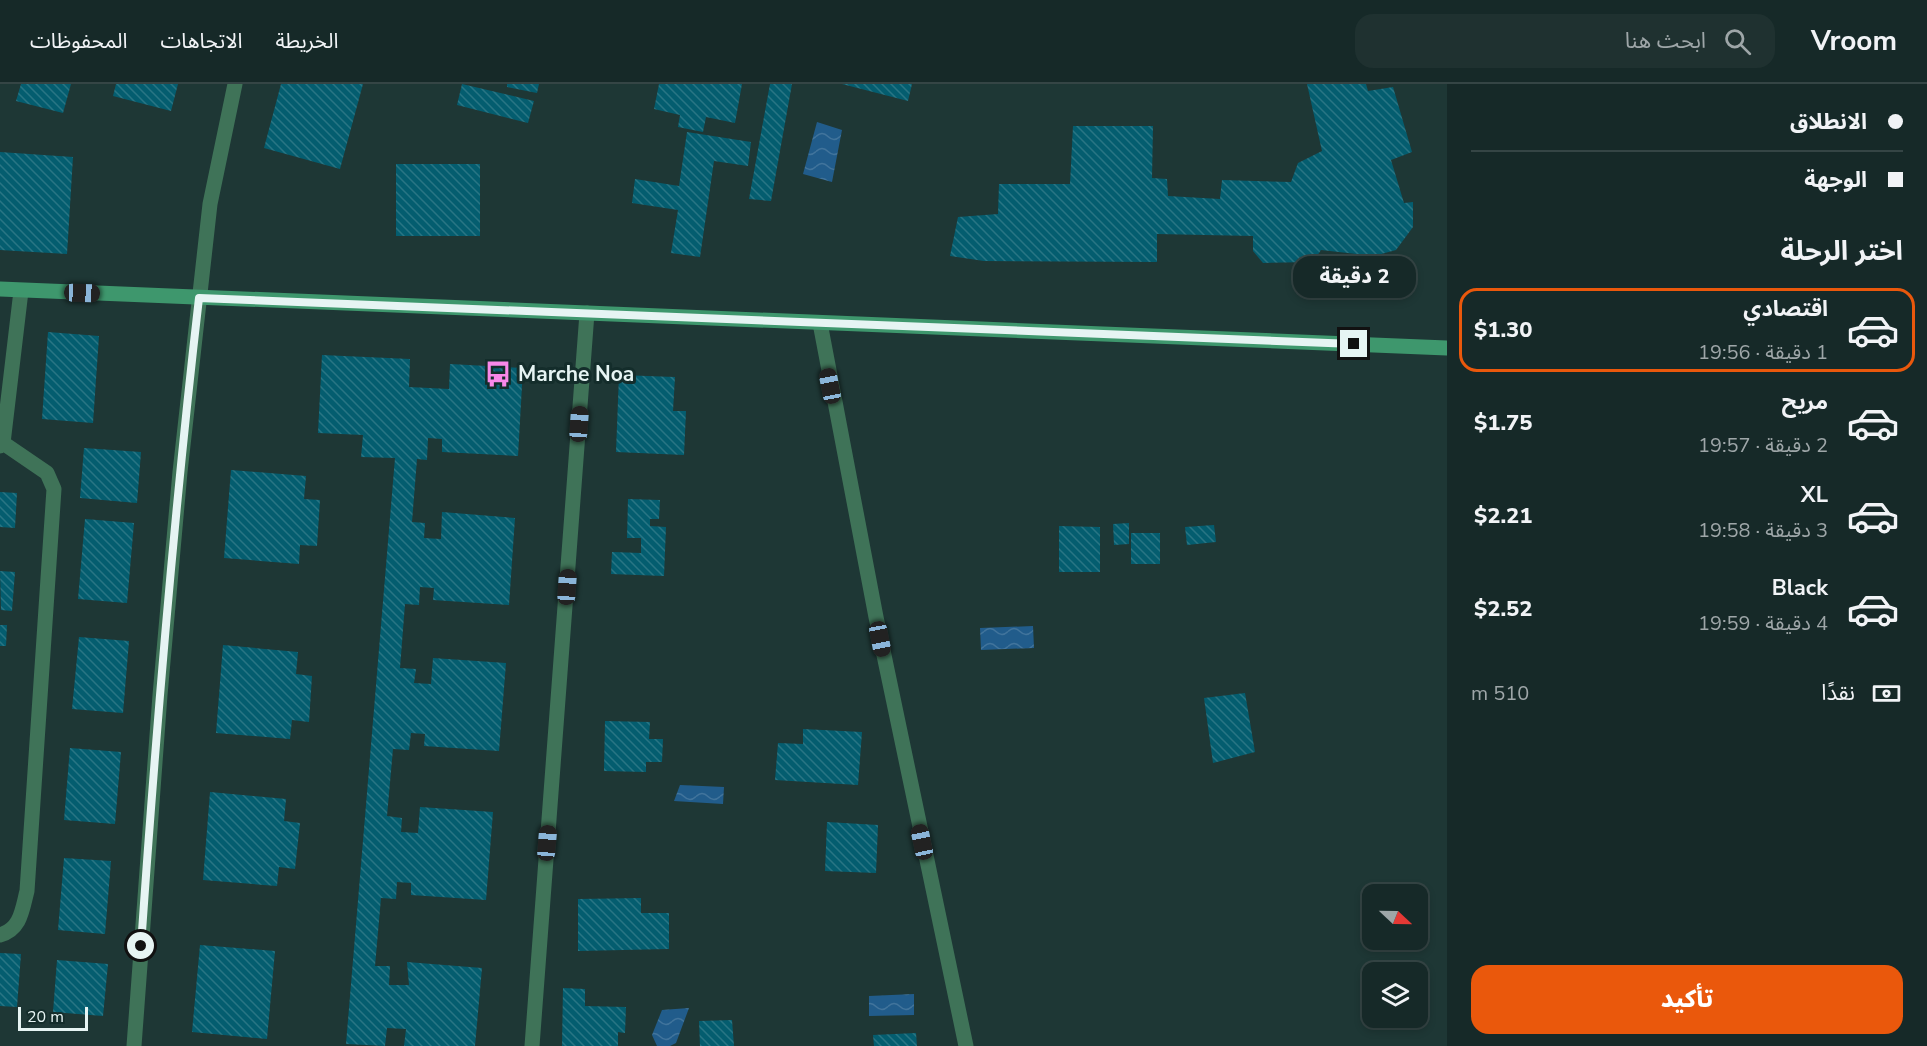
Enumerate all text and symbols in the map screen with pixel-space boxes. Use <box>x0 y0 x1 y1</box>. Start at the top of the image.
search box <box>1355 14 1775 68</box>
text: Vroom <box>1811 22 1897 60</box>
icon: search <box>1721 25 1754 58</box>
text: ابحث هنا <box>1625 26 1706 56</box>
text: المحفوظات <box>30 27 127 55</box>
text: الاتجاهات <box>160 27 242 55</box>
text: الخريطة <box>275 27 338 55</box>
text: الانطلاق <box>1790 107 1867 137</box>
text: الوجهة <box>1804 165 1867 195</box>
text: اختر الرحلة <box>1780 233 1903 270</box>
callout: 2 دقيقة <box>1292 257 1416 299</box>
text: 2 دقيقة <box>1320 263 1389 290</box>
car <box>64 283 100 303</box>
text: اقتصادي <box>1743 294 1828 324</box>
icon: car <box>1846 303 1900 357</box>
text: $1.30 <box>1474 315 1533 345</box>
route end <box>1340 330 1367 357</box>
text: 1 دقيقة · 19:56 <box>1698 339 1828 366</box>
bus stop icon: Marche Noa <box>483 359 513 389</box>
place label: Marche Noa <box>518 360 634 388</box>
car <box>818 367 842 405</box>
text: مريح <box>1782 387 1828 417</box>
icon: car <box>1846 396 1900 450</box>
car <box>569 405 589 443</box>
text: $1.75 <box>1474 408 1533 438</box>
text: 2 دقيقة · 19:57 <box>1698 432 1828 459</box>
text: XL <box>1801 480 1828 510</box>
icon: car <box>1846 489 1900 543</box>
text: $2.21 <box>1474 501 1533 531</box>
text: 3 دقيقة · 19:58 <box>1698 517 1828 544</box>
car <box>557 568 577 606</box>
text: Black <box>1772 573 1828 603</box>
icon: car <box>1846 582 1900 636</box>
text: $2.52 <box>1474 594 1533 624</box>
text: 4 دقيقة · 19:59 <box>1698 610 1828 637</box>
car <box>868 620 892 658</box>
icon: cash <box>1870 677 1903 710</box>
text: نقدًا <box>1821 678 1855 708</box>
text: 510 m <box>1471 680 1529 707</box>
car <box>909 823 935 861</box>
car <box>536 824 558 862</box>
north arrow <box>1362 884 1428 950</box>
map controls <box>1362 884 1428 1028</box>
route start <box>127 932 154 959</box>
button: layers <box>1362 962 1428 1028</box>
button: تأكيد <box>1471 965 1903 1034</box>
scale bar <box>18 1004 88 1032</box>
text: 20 m <box>27 1006 64 1028</box>

